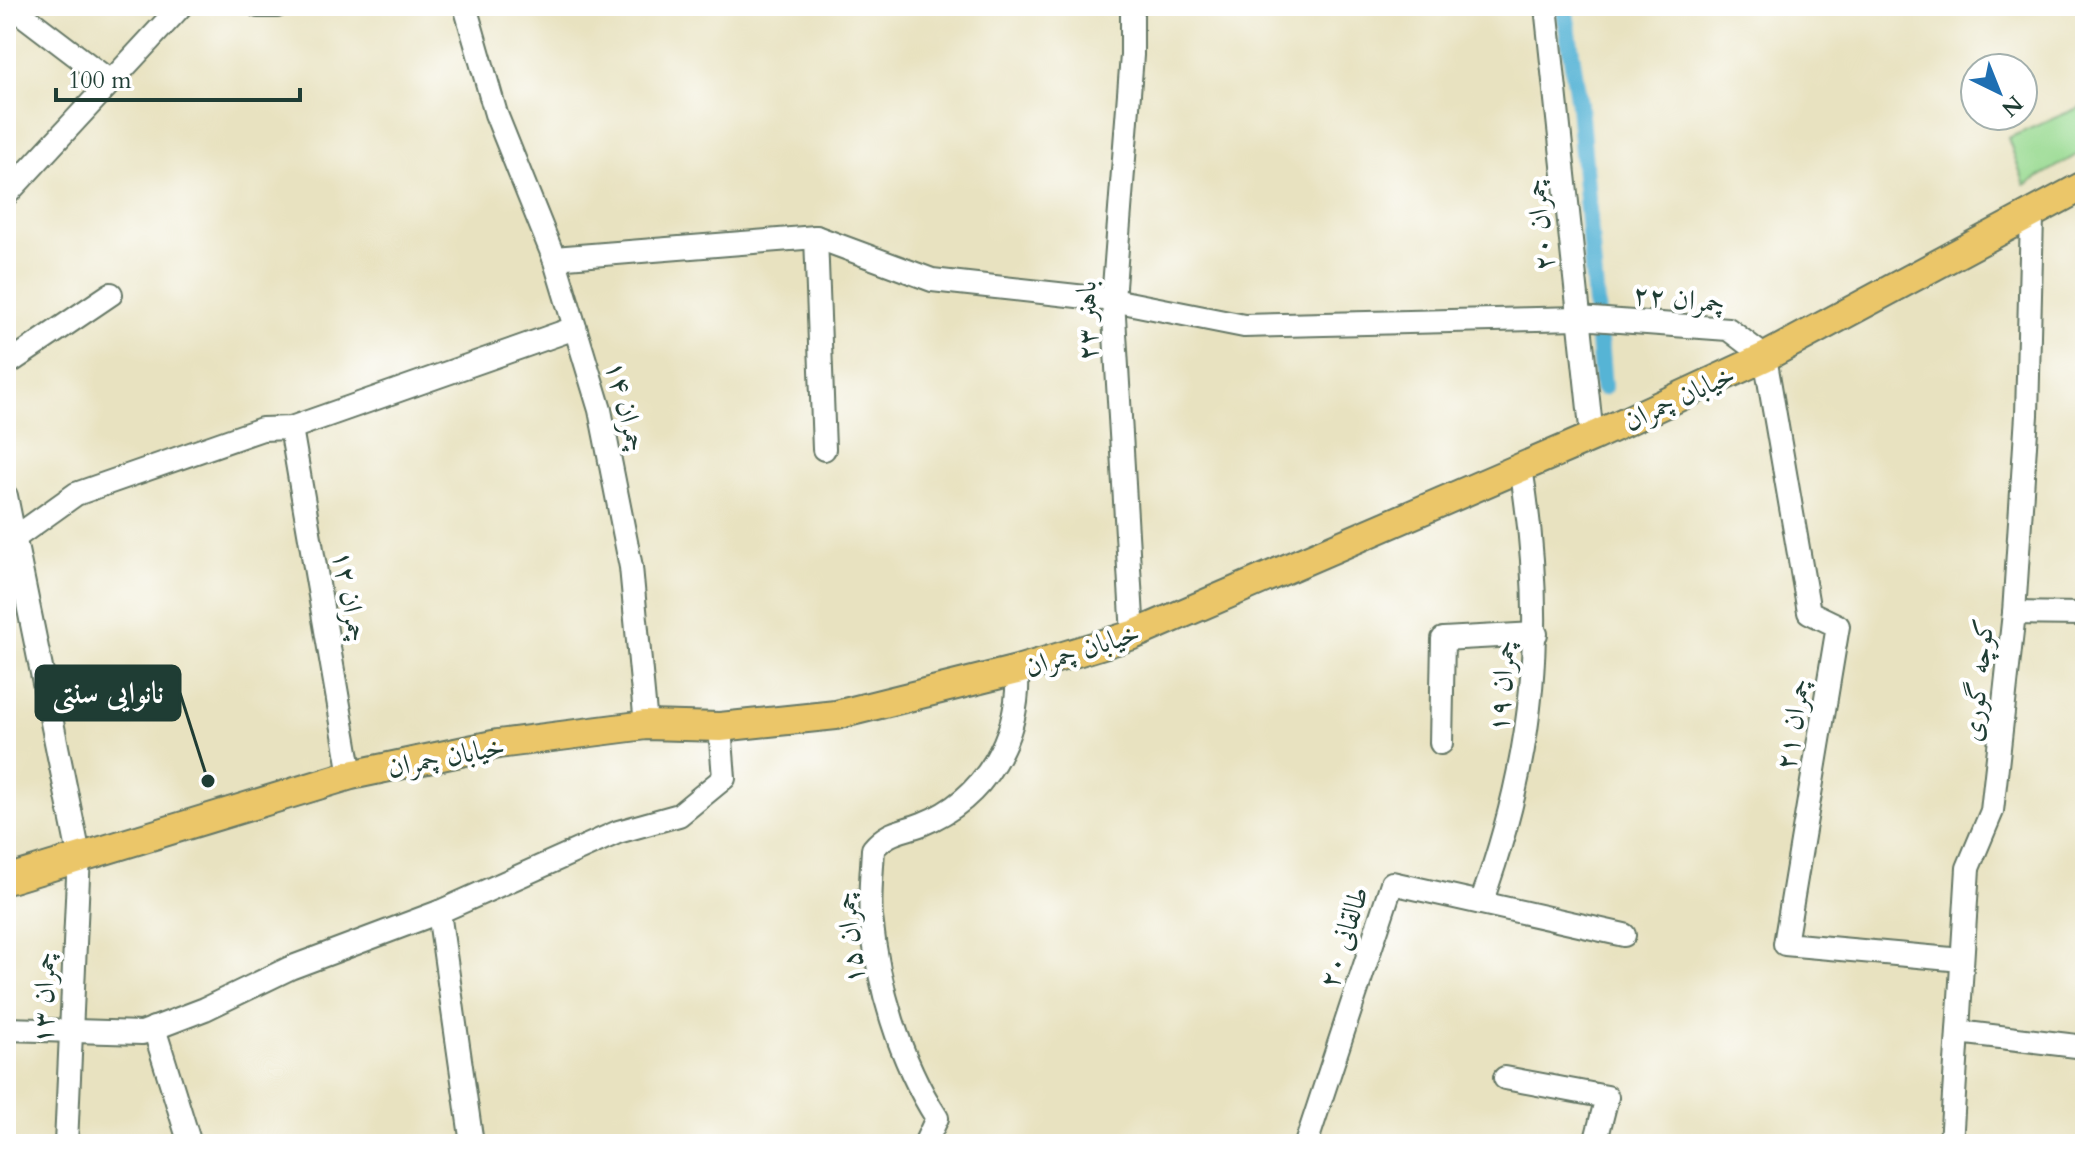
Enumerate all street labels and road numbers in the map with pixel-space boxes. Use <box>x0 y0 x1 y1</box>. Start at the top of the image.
street label: چمران ۲۰ <box>1516 177 1564 273</box>
street label: چمران ۲۲ <box>1631 275 1727 323</box>
street label: باهنر ۲۳ <box>1067 281 1107 361</box>
street label: خیابان چمران <box>1617 356 1741 440</box>
street label: چمران ۱۴ <box>596 357 656 456</box>
street label: چمران ۱۲ <box>323 547 377 645</box>
street label: خیابان چمران <box>1020 613 1145 686</box>
street label: کوچه گوری <box>1953 617 2003 744</box>
street label: چمران ۱۹ <box>1479 638 1525 734</box>
street label: چمران ۲۱ <box>1766 675 1820 773</box>
street label: خیابان چمران <box>384 727 508 787</box>
street label: طالقانی ۲۰ <box>1310 881 1378 993</box>
street label: چمران ۱۵ <box>826 890 874 986</box>
street label: چمران ۱۳ <box>23 951 65 1045</box>

